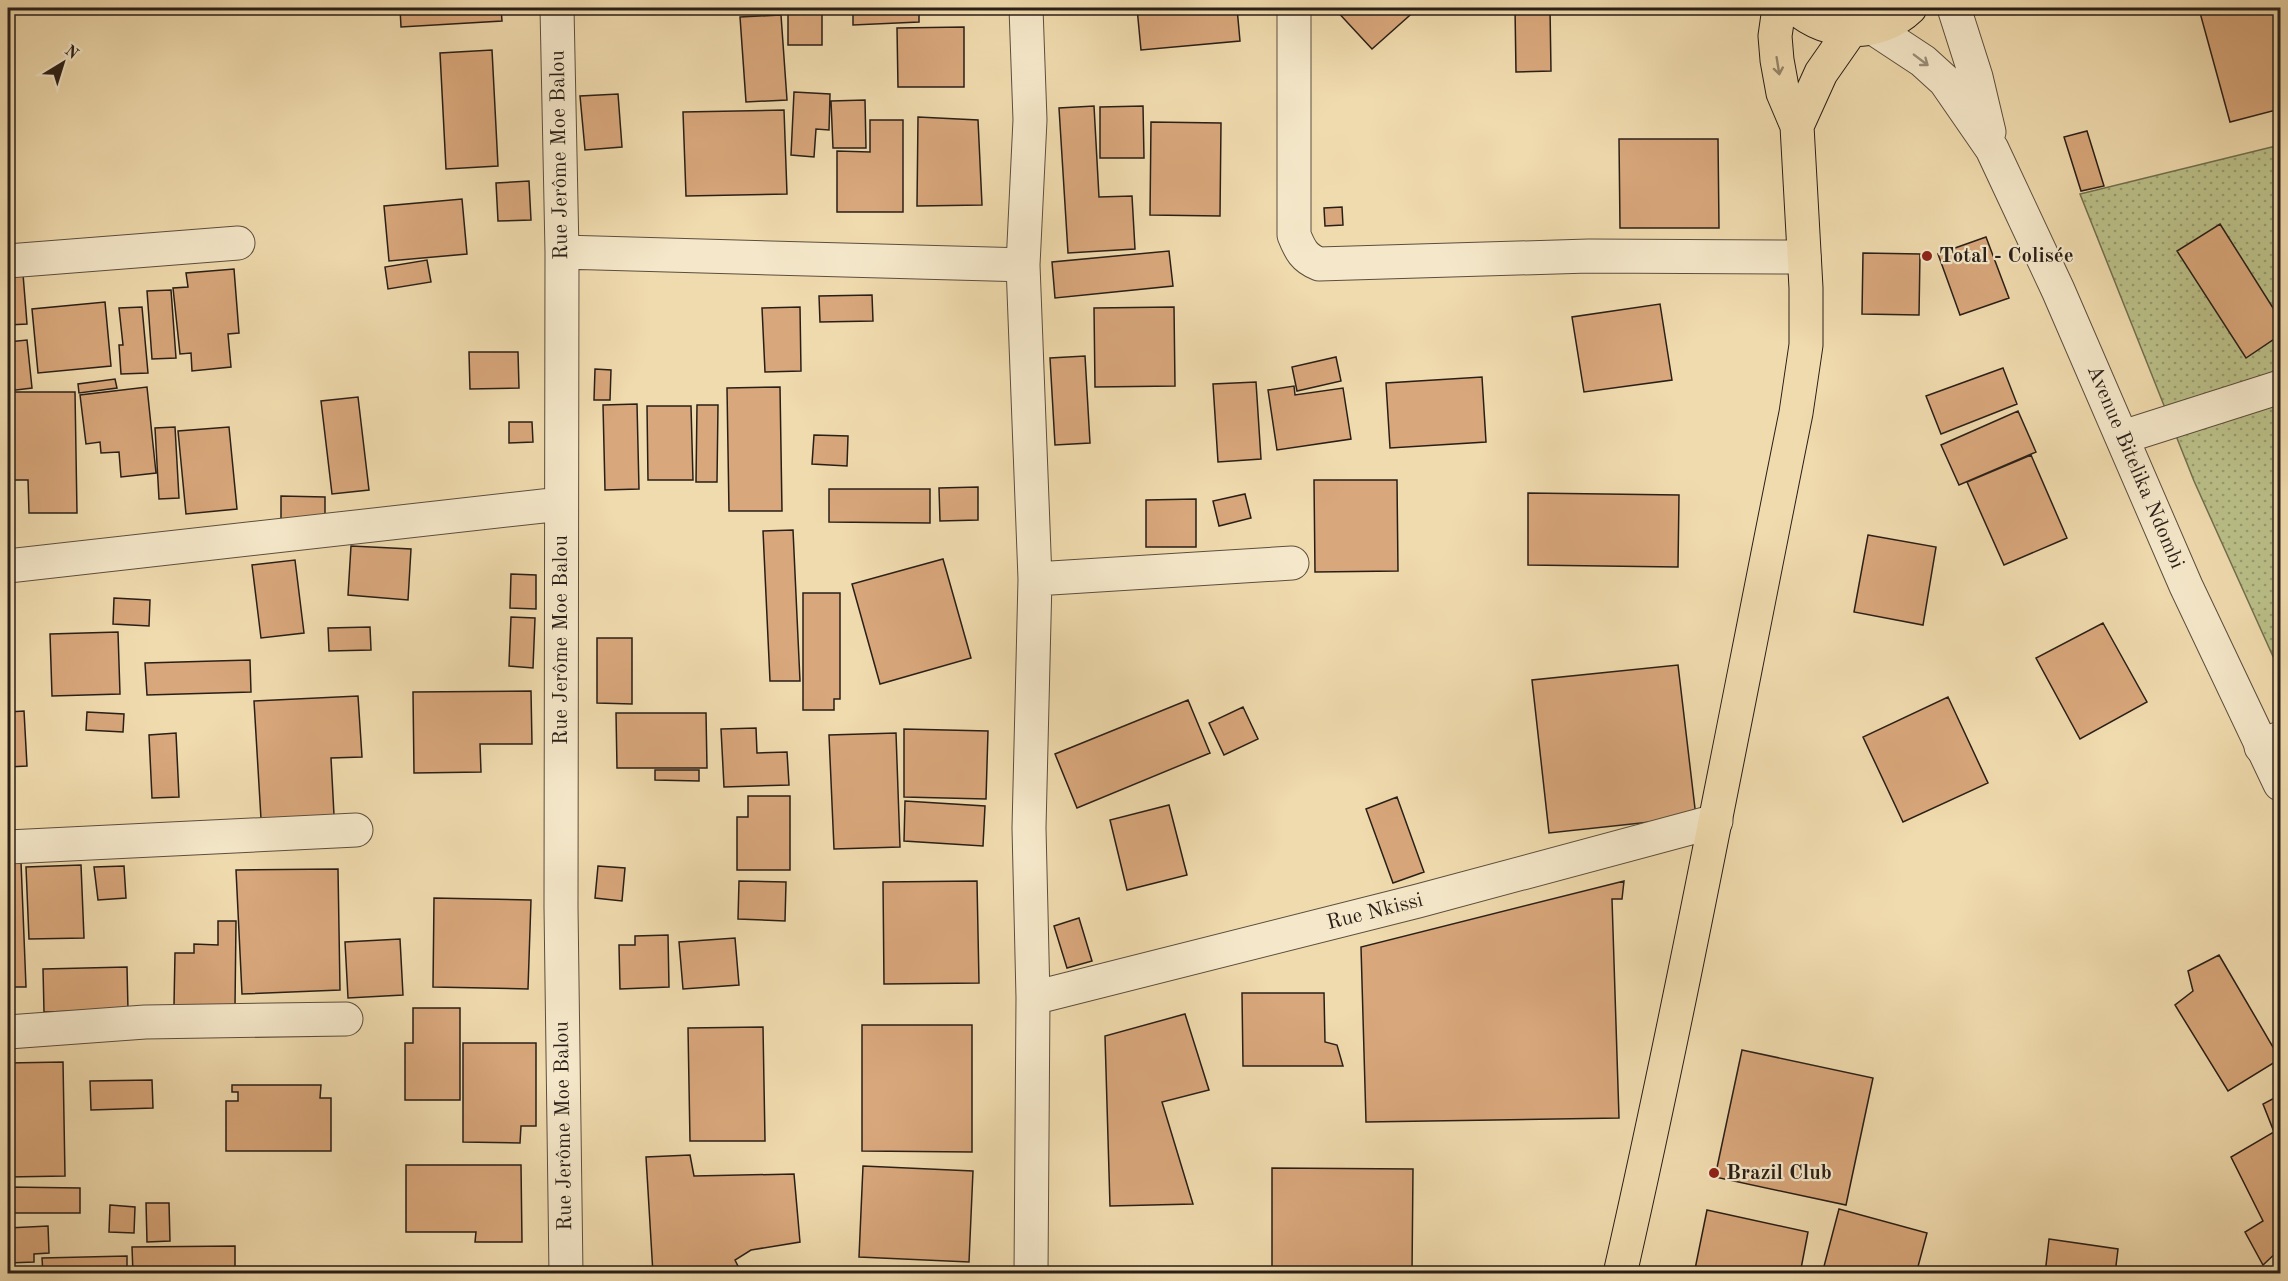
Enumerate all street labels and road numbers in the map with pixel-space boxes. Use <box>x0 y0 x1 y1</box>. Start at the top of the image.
street label: Rue Jerôme Moe Balou <box>548 50 572 260</box>
street label: Avenue Bitelika Ndombi <box>2083 362 2187 572</box>
street label: Rue Jerôme Moe Balou <box>551 535 572 745</box>
street label: Rue Nkissi <box>1325 890 1425 934</box>
street label: Rue Jerôme Moe Balou <box>552 1021 576 1231</box>

